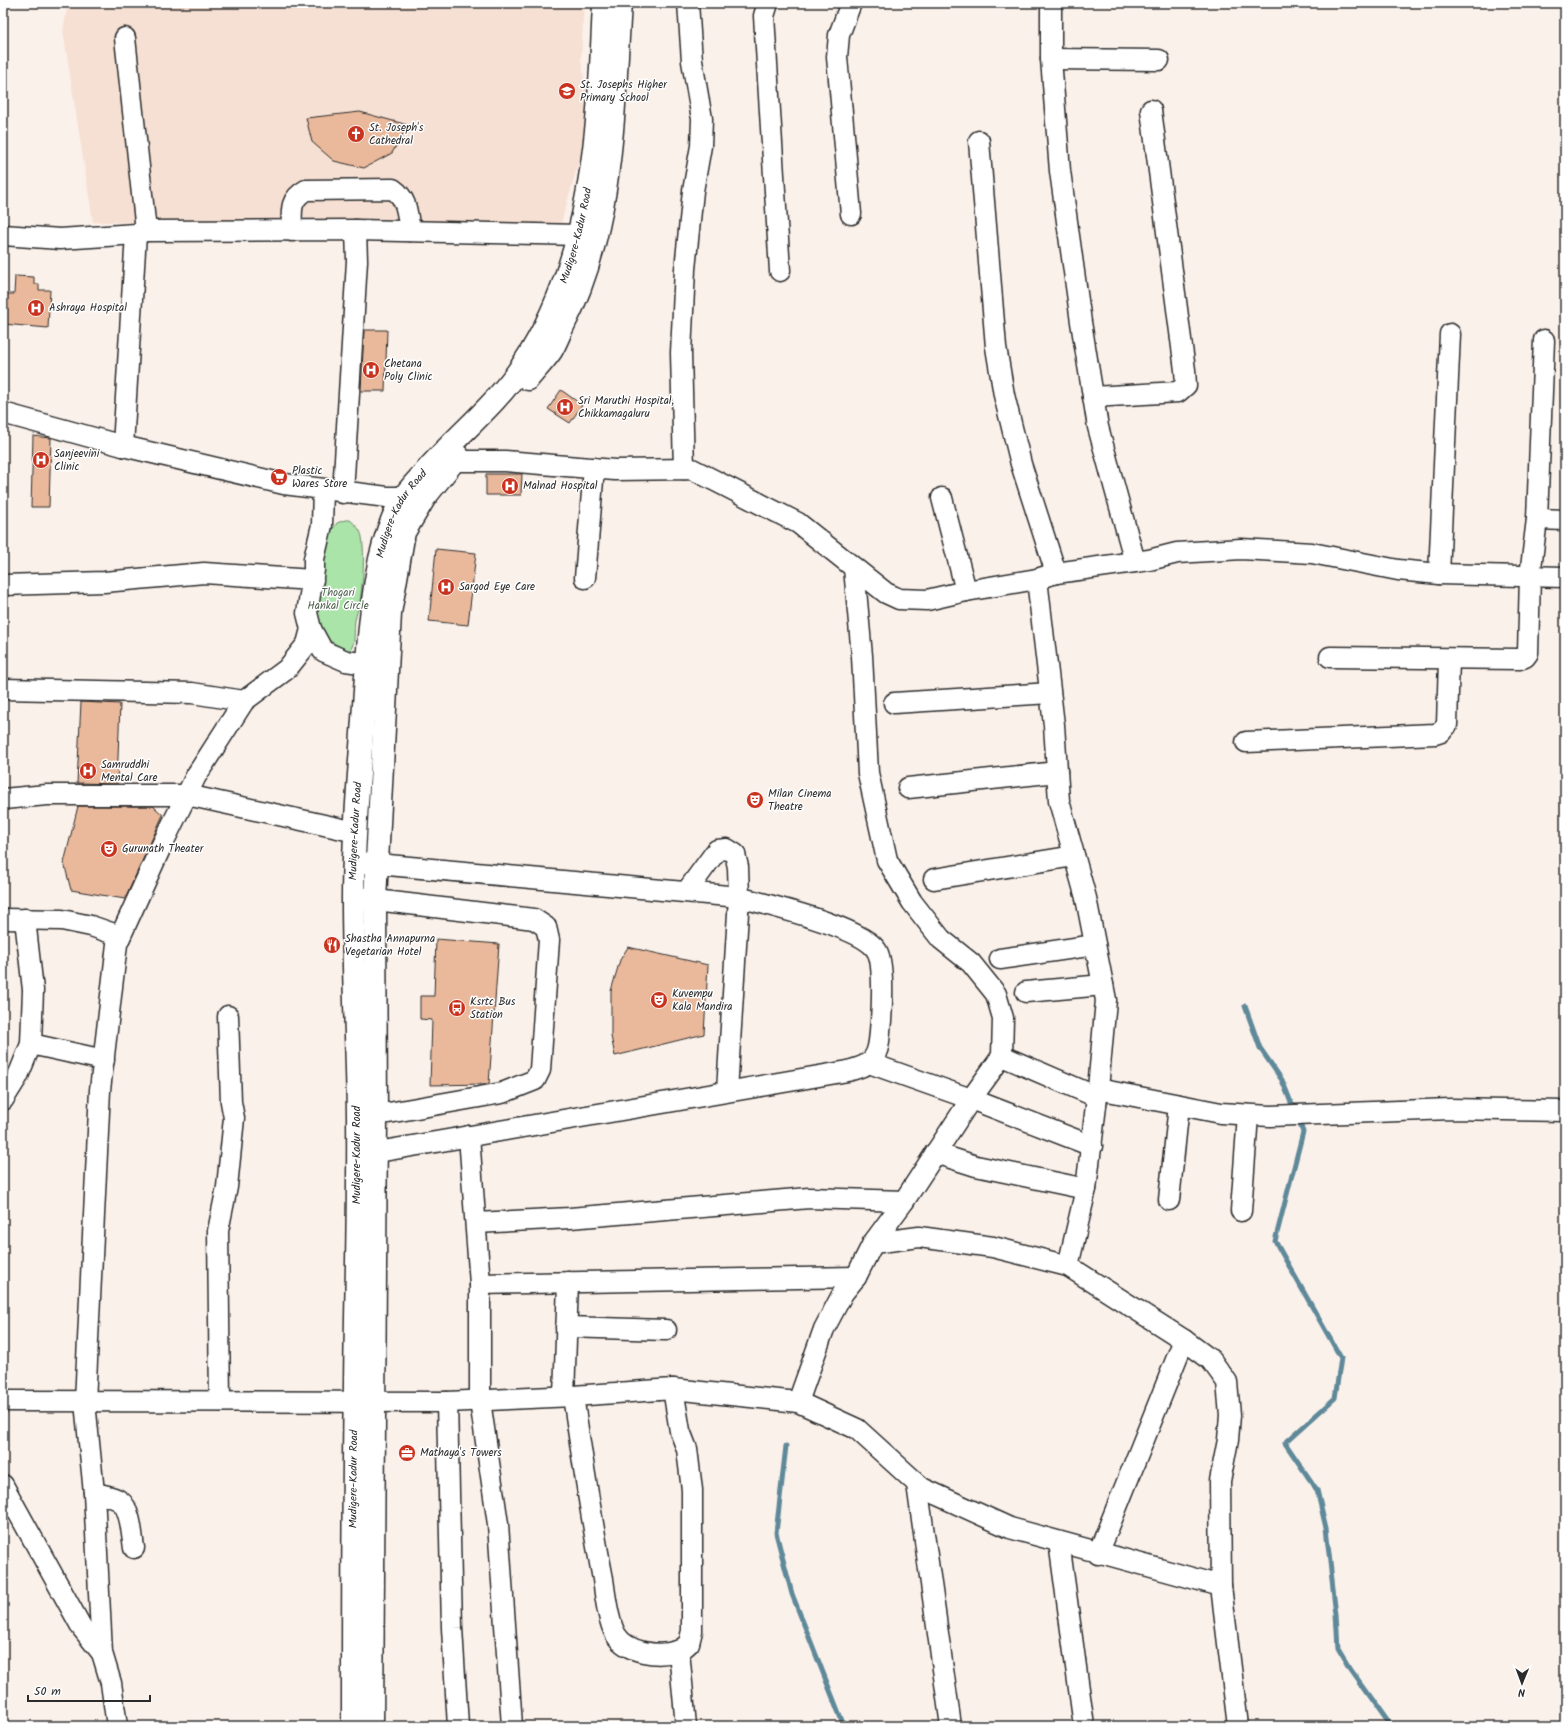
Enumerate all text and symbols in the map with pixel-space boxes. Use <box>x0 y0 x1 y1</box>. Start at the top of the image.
place label: St. Josephs Higher Primary School <box>580 76 668 107</box>
school or university icon: St. Josephs Higher Primary School <box>557 81 577 101</box>
place label: St. Joseph's Cathedral <box>369 119 424 150</box>
church icon: St. Joseph's Cathedral <box>346 124 366 144</box>
street label: Mudigere-Kadur Road <box>555 186 597 286</box>
hospital icon: Ashraya Hospital <box>26 298 46 318</box>
place label: Ashraya Hospital <box>49 299 127 317</box>
place label: Chetana Poly Clinic <box>384 355 433 386</box>
hospital icon: Chetana Poly Clinic <box>361 360 381 380</box>
place label: Sri Maruthi Hospital, Chikkamagaluru <box>578 392 674 423</box>
hospital icon: Sri Maruthi Hospital, Chikkamagaluru <box>555 397 575 417</box>
place label: Sanjeevini Clinic <box>54 445 100 476</box>
hospital icon: Sanjeevini Clinic <box>31 450 51 470</box>
place label: Plastic Wares Store <box>292 462 347 493</box>
street label: Mudigere-Kadur Road <box>372 465 432 560</box>
supermarket icon: Plastic Wares Store <box>269 467 289 487</box>
hospital icon: Malnad Hospital <box>500 476 520 496</box>
place label: Malnad Hospital <box>523 477 598 495</box>
hospital icon: Sargod Eye Care <box>436 577 456 597</box>
place label: Sargod Eye Care <box>459 578 535 596</box>
park label: Thogari Hankal Circle <box>307 584 369 615</box>
place label: Samruddhi Mental Care <box>101 756 157 787</box>
hospital icon: Samruddhi Mental Care <box>78 761 98 781</box>
street label: Mudigere-Kadur Road <box>344 781 367 881</box>
place label: Milan Cinema Theatre <box>768 785 831 816</box>
theatre icon: Milan Cinema Theatre <box>745 790 765 810</box>
theatre icon: Gurunath Theater <box>99 839 119 859</box>
place label: Gurunath Theater <box>122 840 205 858</box>
place label: Shastha Annapurna Vegetarian Hotel <box>345 930 435 961</box>
restaurant icon: Shastha Annapurna Vegetarian Hotel <box>322 935 342 955</box>
place label: Kuvempu Kala Mandira <box>672 985 733 1016</box>
theatre icon: Kuvempu Kala Mandira <box>649 990 669 1010</box>
place label: Ksrtc Bus Station <box>470 993 516 1024</box>
bus stop icon: Ksrtc Bus Station <box>447 998 467 1018</box>
street label: Mudigere-Kadur Road <box>348 1105 366 1204</box>
street label: Mudigere-Kadur Road <box>344 1429 363 1528</box>
office icon: Mathaya's Towers <box>397 1443 417 1463</box>
place label: Mathaya's Towers <box>420 1444 502 1462</box>
north arrow <box>1502 1663 1542 1703</box>
scale bar <box>28 1677 150 1703</box>
text: 50 m <box>34 1682 61 1701</box>
text: N <box>1518 1683 1525 1701</box>

